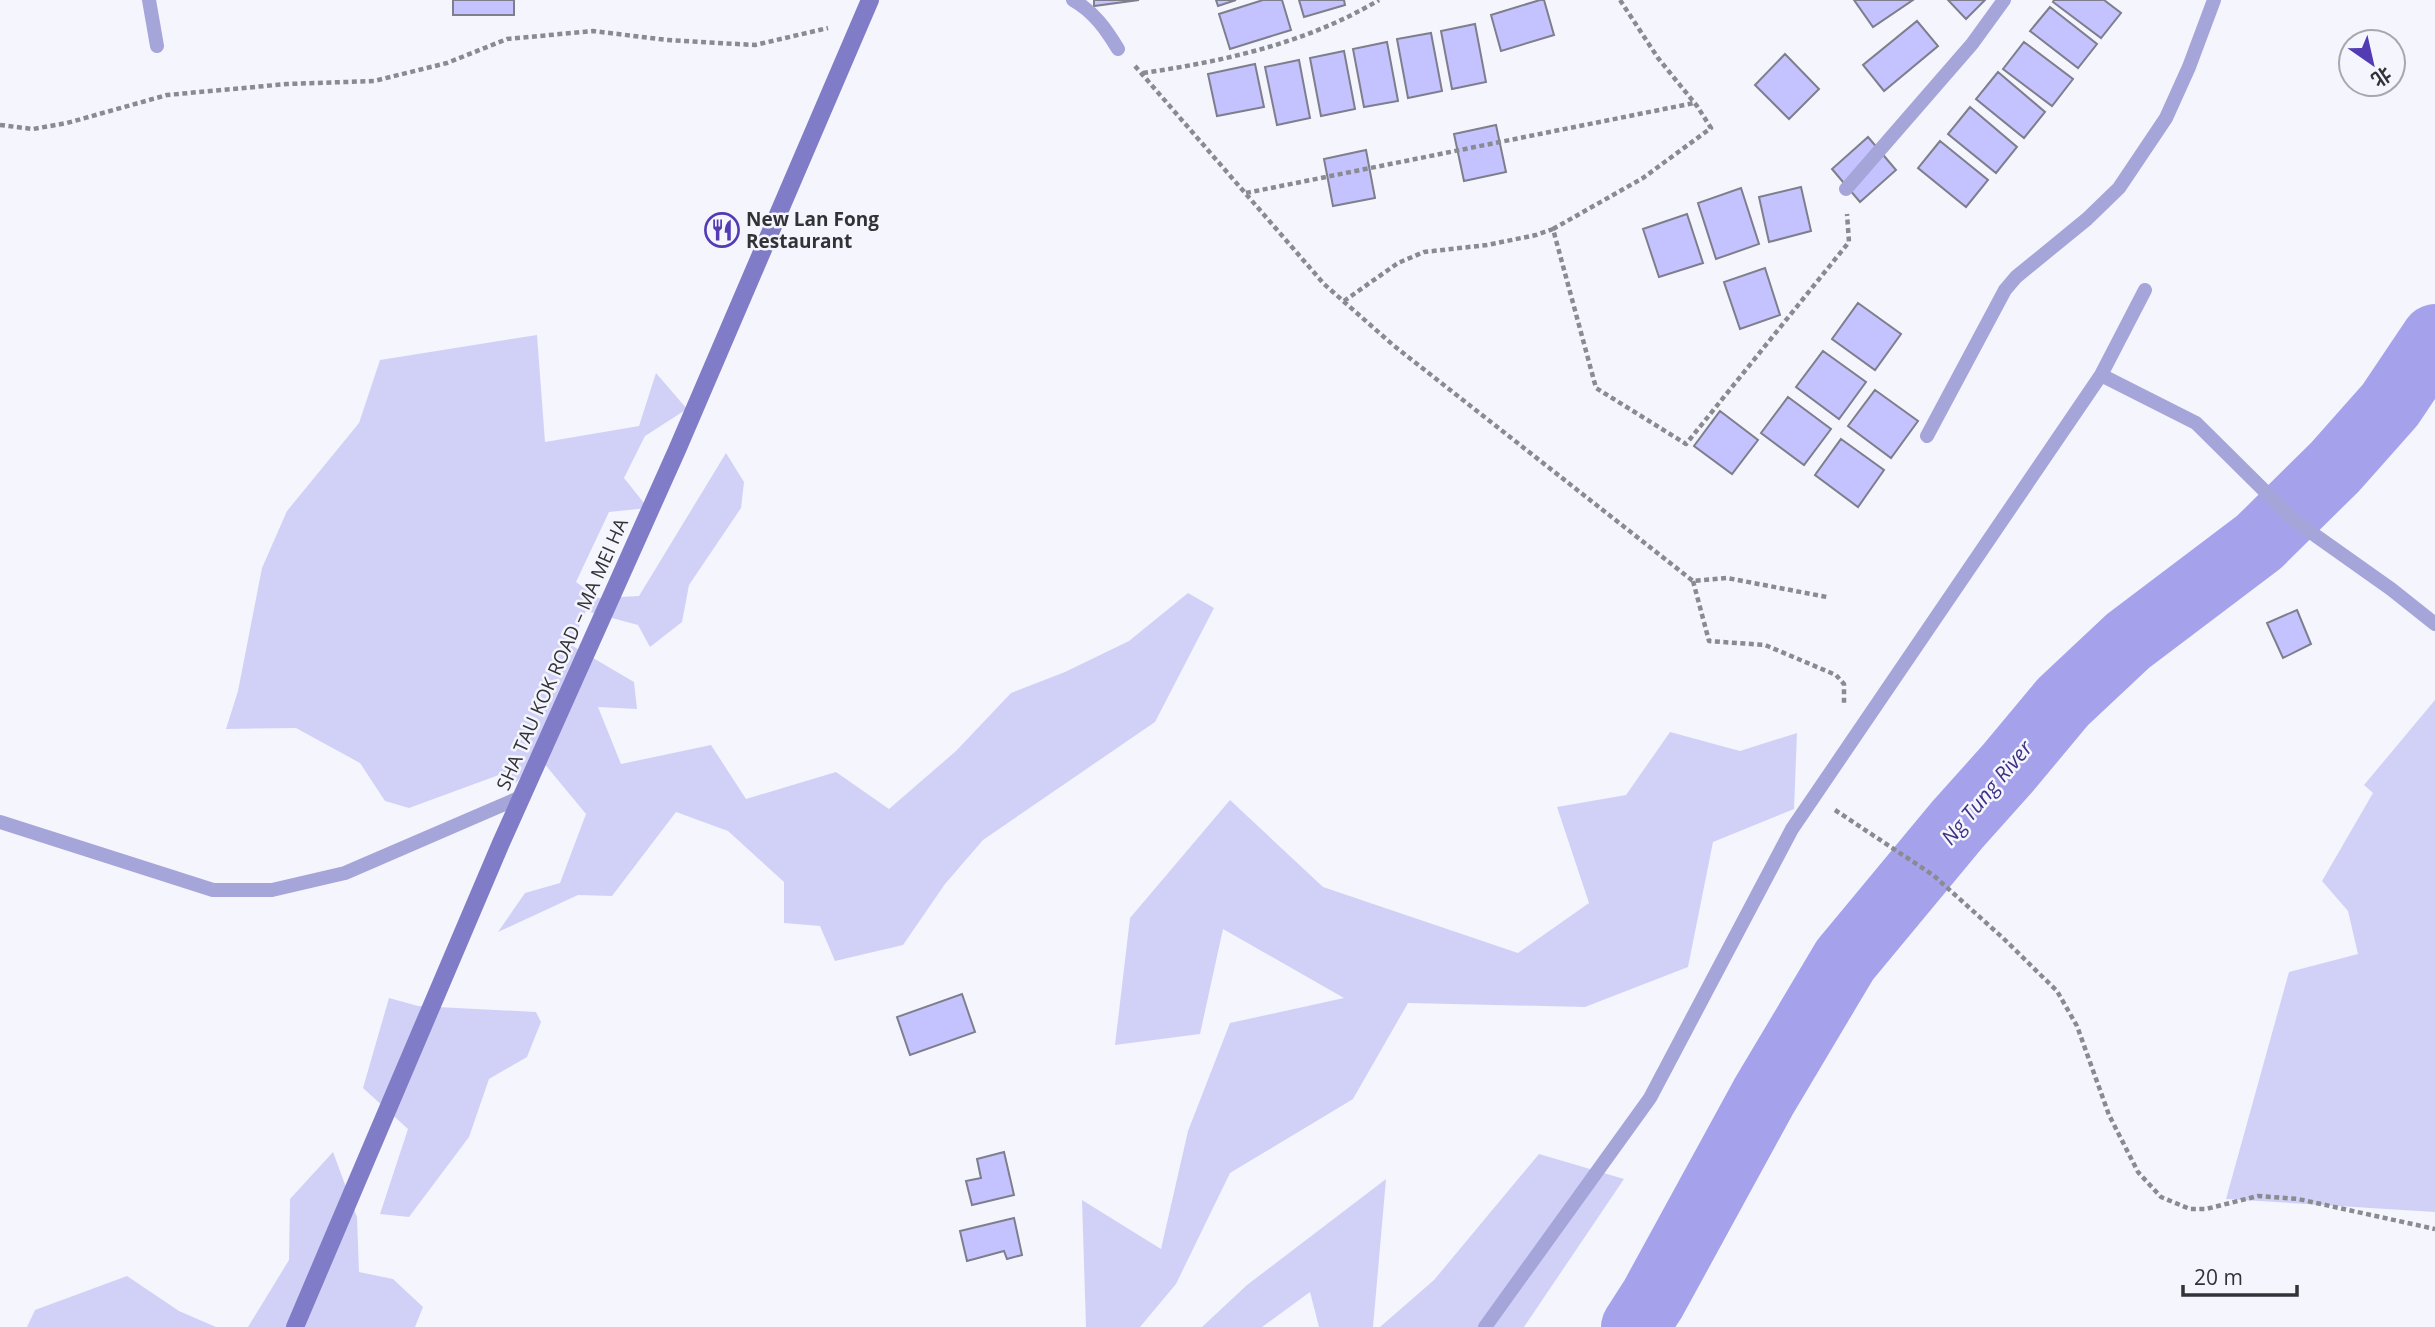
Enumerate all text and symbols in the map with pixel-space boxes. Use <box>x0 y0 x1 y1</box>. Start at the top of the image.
north arrow <box>2337 28 2407 98</box>
text: 北 <box>2366 61 2397 93</box>
place label: New Lan Fong Restaurant <box>746 206 879 254</box>
restaurant icon: New Lan Fong Restaurant <box>703 211 741 249</box>
street label: SHA TAU KOK ROAD – MA MEI HA <box>490 514 634 794</box>
water label: Ng Tung River <box>1934 734 2039 850</box>
scale bar <box>2183 1254 2297 1298</box>
text: 20 m <box>2194 1263 2243 1291</box>

